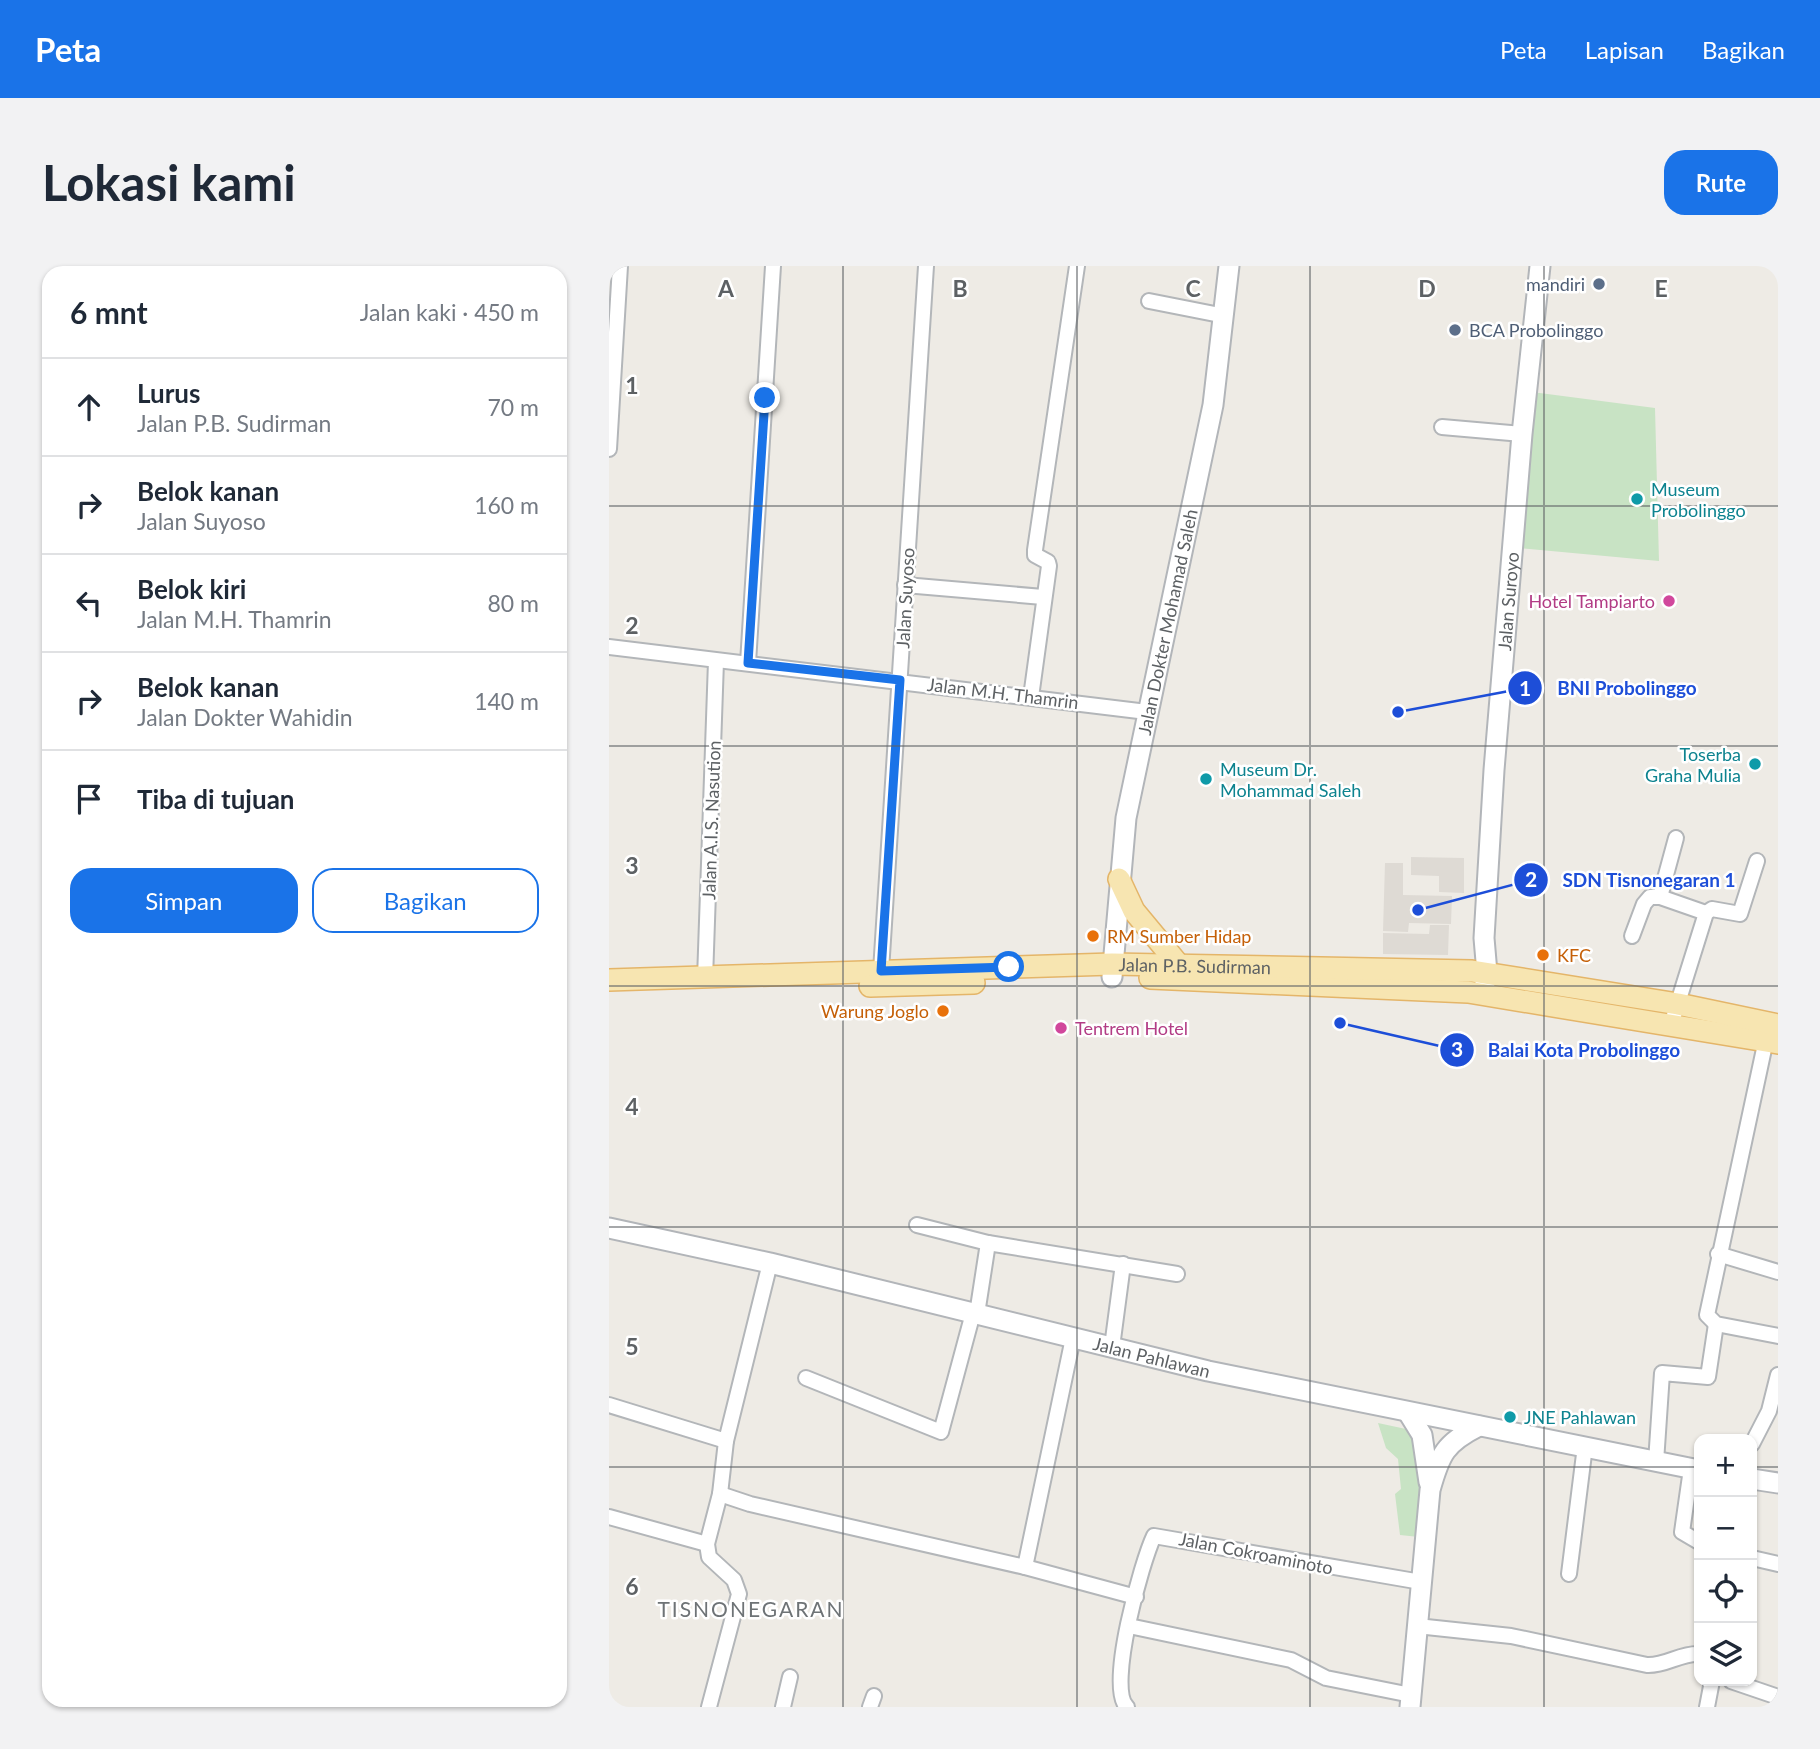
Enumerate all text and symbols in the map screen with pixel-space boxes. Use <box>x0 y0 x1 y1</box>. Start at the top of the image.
text: Peta <box>35 29 101 69</box>
text: Peta <box>1500 35 1547 64</box>
text: Lapisan <box>1585 35 1664 64</box>
text: Bagikan <box>1702 35 1785 64</box>
button: Rute <box>1664 150 1778 215</box>
text: Lokasi kami <box>42 153 296 211</box>
place label: mandiri <box>1526 273 1585 295</box>
text: A <box>717 274 735 302</box>
text: B <box>952 274 968 302</box>
text: C <box>1185 274 1201 302</box>
text: D <box>1418 274 1436 302</box>
text: E <box>1654 274 1668 302</box>
marker: mandiri <box>1591 276 1607 292</box>
text: 6 mnt <box>70 294 148 330</box>
text: Jalan kaki · 450 m <box>360 298 539 326</box>
place label: BCA Probolinggo <box>1469 319 1604 341</box>
marker: BCA Probolinggo <box>1447 322 1463 338</box>
text: 1 <box>625 371 639 399</box>
text: Lurus <box>137 377 200 409</box>
route end <box>749 382 780 413</box>
icon: ahead <box>70 388 108 426</box>
text: 70 m <box>488 393 539 421</box>
text: Jalan P.B. Sudirman <box>137 409 331 437</box>
text: Belok kanan <box>137 475 279 507</box>
place label: Museum Probolinggo <box>1651 478 1746 521</box>
icon: right <box>70 486 108 524</box>
text: 160 m <box>474 491 539 519</box>
marker: Museum Probolinggo <box>1629 491 1645 507</box>
text: Jalan Suyoso <box>137 507 266 535</box>
street label: Jalan Dokter Mohamad Saleh <box>1133 507 1202 737</box>
street label: Jalan Suyoso <box>891 547 919 649</box>
street label: Jalan Suroyo <box>1493 551 1523 652</box>
text: Belok kiri <box>137 573 246 605</box>
icon: left <box>70 584 108 622</box>
text: 80 m <box>488 589 539 617</box>
place label: Hotel Tampiarto <box>1528 590 1655 612</box>
marker: Hotel Tampiarto <box>1661 593 1677 609</box>
text: Jalan M.H. Thamrin <box>137 605 332 633</box>
text: 2 <box>625 611 639 639</box>
callout: BNI Probolinggo <box>1508 668 1710 708</box>
text: Belok kanan <box>137 671 279 703</box>
street label: Jalan M.H. Thamrin <box>926 673 1080 713</box>
text: 1 <box>1519 675 1531 700</box>
text: BNI Probolinggo <box>1557 676 1697 699</box>
icon: right <box>70 682 108 720</box>
text: 140 m <box>474 687 539 715</box>
text: Jalan Dokter Wahidin <box>137 703 353 731</box>
street label: Jalan A.I.S. Nasution <box>697 740 725 900</box>
place label: Toserba Graha Mulia <box>1645 743 1741 786</box>
marker: Toserba Graha Mulia <box>1747 756 1763 772</box>
place label: Museum Dr. Mohammad Saleh <box>1220 758 1361 801</box>
marker: Museum Dr. Mohammad Saleh <box>1198 771 1214 787</box>
icon: arrive <box>70 780 108 818</box>
text: Tiba di tujuan <box>137 783 295 815</box>
text: 3 <box>625 851 639 879</box>
callout: SDN Tisnonegaran 1 <box>1513 860 1750 900</box>
text: 2 <box>1525 866 1537 891</box>
button: Simpan <box>70 868 298 933</box>
button: Bagikan <box>312 868 539 933</box>
text: SDN Tisnonegaran 1 <box>1562 868 1736 891</box>
place label: RM Sumber Hidap <box>1107 925 1251 947</box>
marker: RM Sumber Hidap <box>1085 928 1101 944</box>
place label: KFC <box>1557 944 1591 966</box>
marker: KFC <box>1535 947 1551 963</box>
route start <box>993 951 1024 982</box>
street label: Jalan P.B. Sudirman <box>1118 953 1271 978</box>
place label: Warung Joglo <box>821 1000 929 1022</box>
marker: Warung Joglo <box>935 1003 951 1019</box>
place label: Tentrem Hotel <box>1075 1017 1188 1039</box>
marker: Tentrem Hotel <box>1053 1020 1069 1036</box>
callout: Balai Kota Probolinggo <box>1439 1030 1694 1070</box>
text: 3 <box>1451 1036 1463 1061</box>
text: Balai Kota Probolinggo <box>1488 1038 1680 1061</box>
text: 4 <box>625 1092 639 1120</box>
text: 5 <box>625 1332 639 1360</box>
street label: Jalan Pahlawan <box>1091 1332 1213 1382</box>
place label: JNE Pahlawan <box>1524 1406 1636 1428</box>
marker: JNE Pahlawan <box>1502 1409 1518 1425</box>
map controls <box>1694 1434 1757 1686</box>
button: + <box>1694 1434 1757 1497</box>
button: − <box>1694 1497 1757 1560</box>
street label: Jalan Cokroaminoto <box>1177 1527 1335 1579</box>
button: locate <box>1694 1560 1757 1623</box>
text: 6 <box>625 1572 639 1600</box>
district label: TISNONEGARAN <box>657 1596 845 1621</box>
button: layers <box>1694 1623 1757 1686</box>

